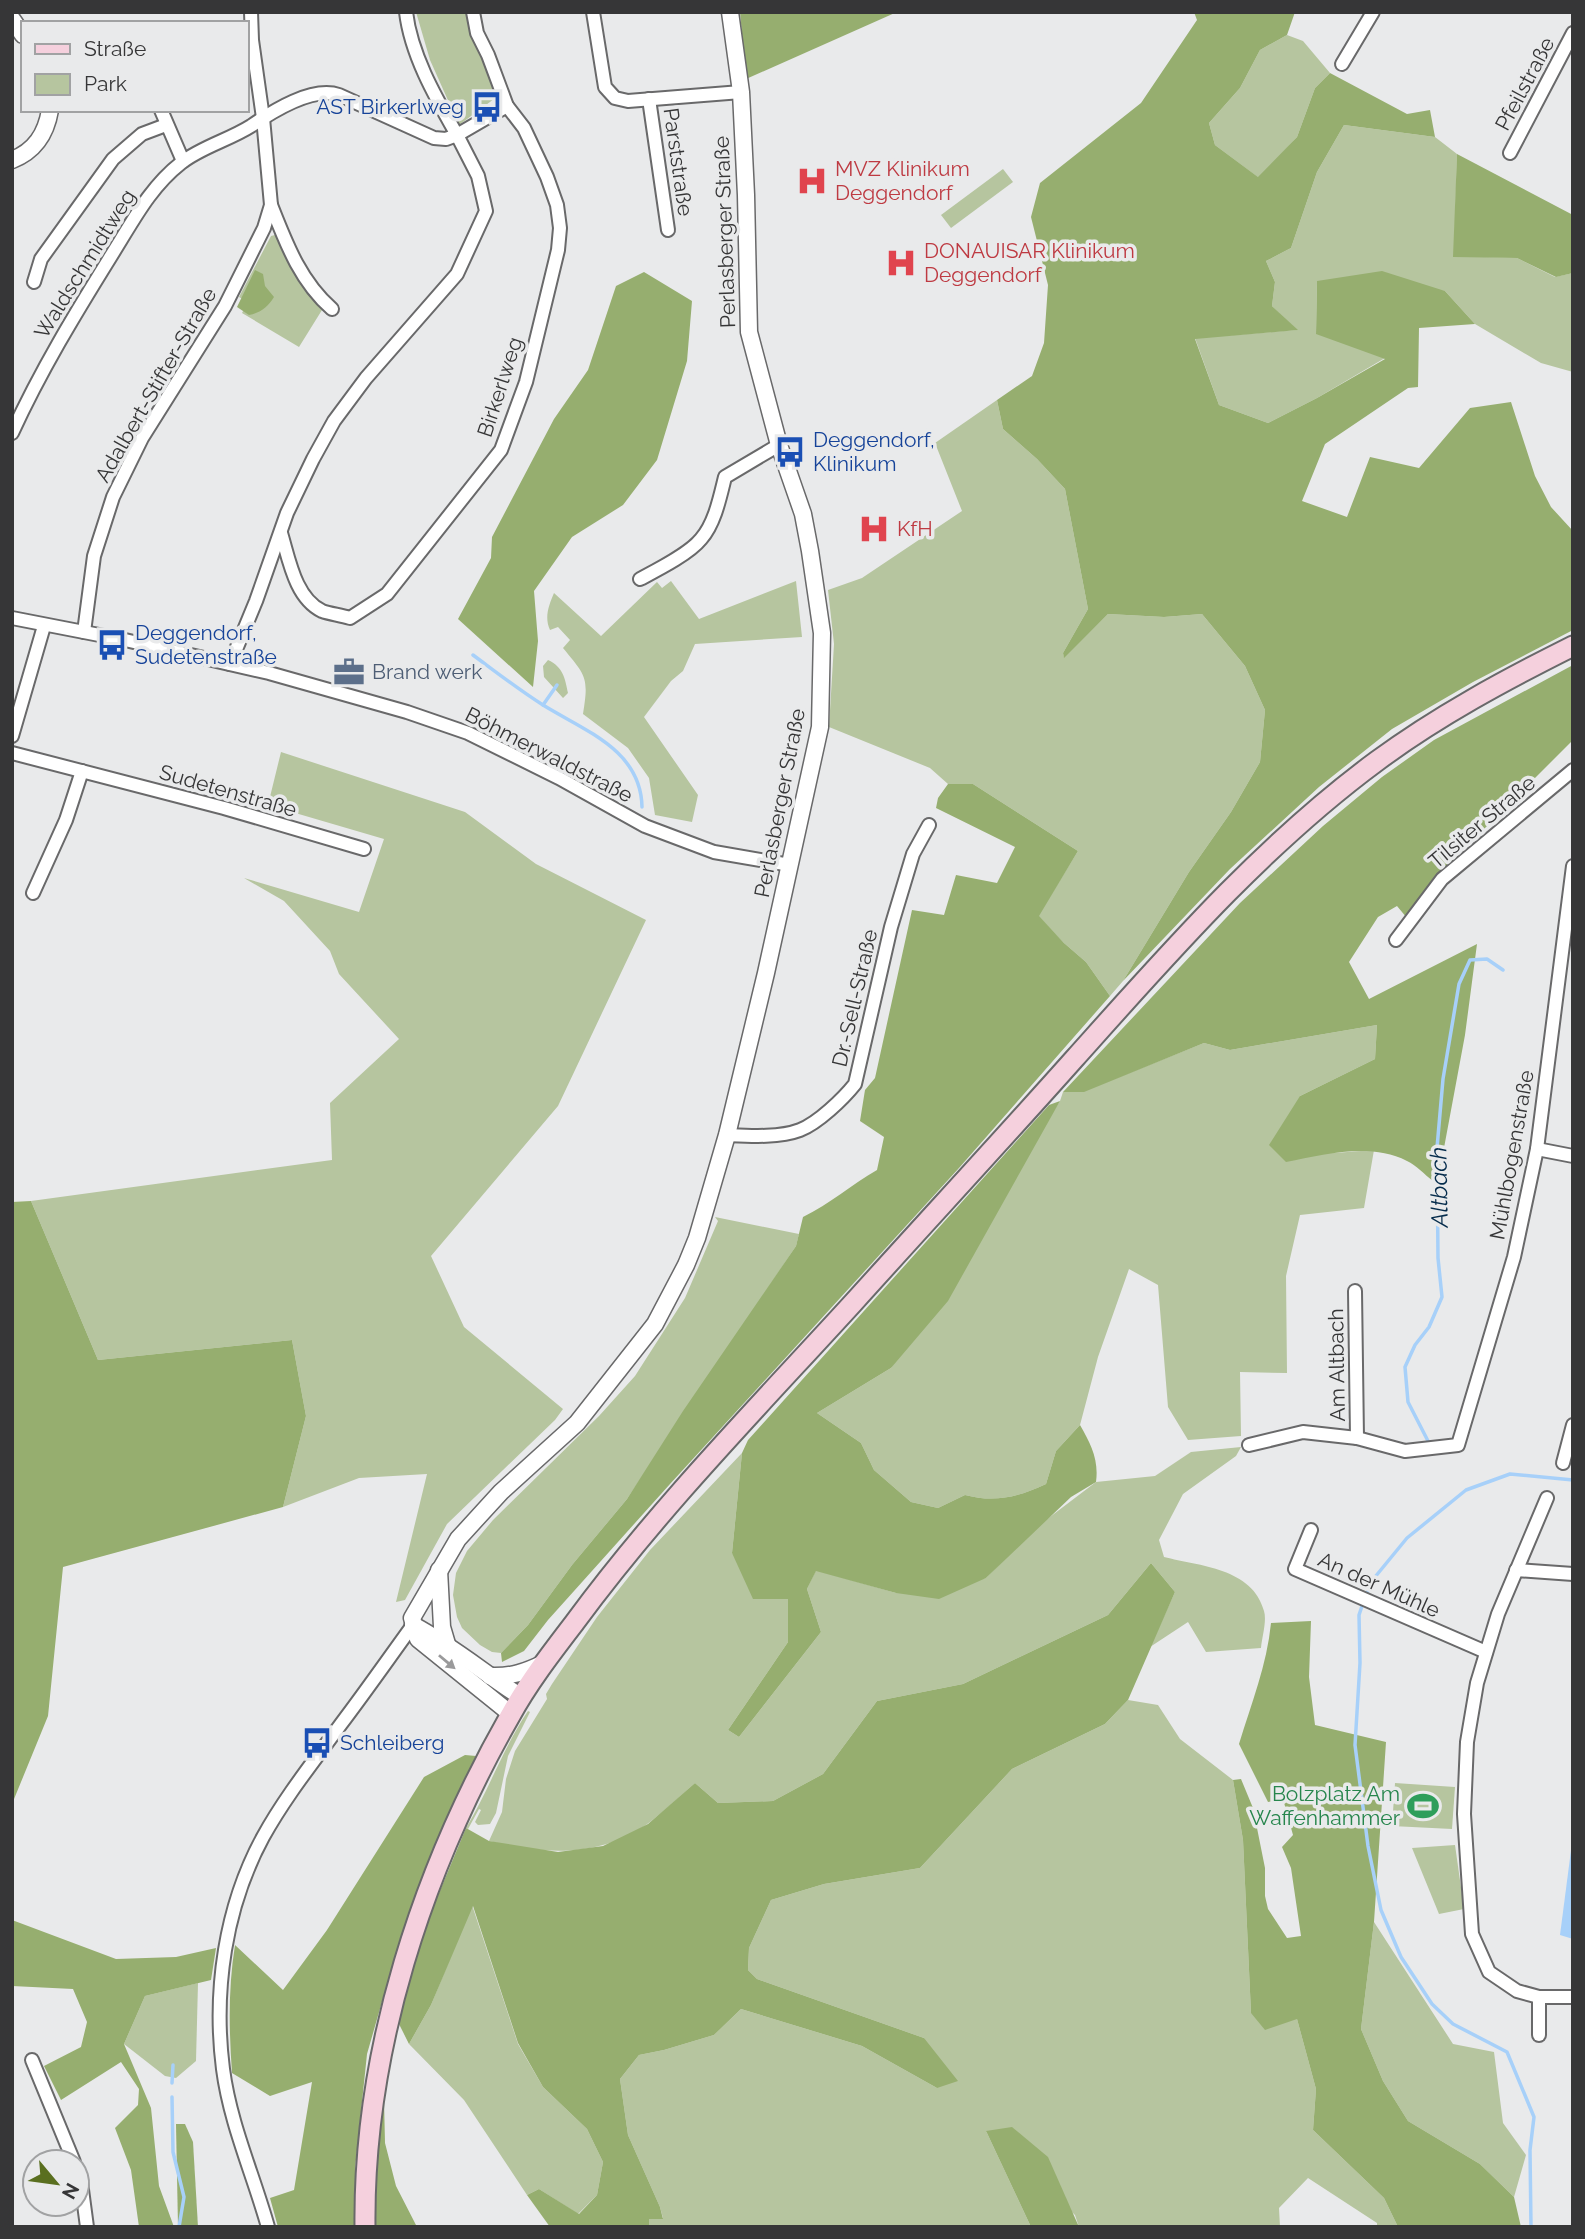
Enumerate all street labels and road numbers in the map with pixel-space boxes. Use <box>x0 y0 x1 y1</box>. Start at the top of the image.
street label: Pfeilstraße <box>1490 33 1560 135</box>
street label: Parststraße <box>659 106 698 218</box>
street label: Perlasberger Straße <box>709 136 740 328</box>
street label: Waldschmidtweg <box>29 185 140 343</box>
street label: Adalbert-Stifter-Straße <box>90 283 222 487</box>
street label: Birkerlweg <box>472 334 527 440</box>
street label: Böhmerwaldstraße <box>461 702 637 808</box>
street label: Perlasberger Straße <box>749 706 810 900</box>
street label: Sudetenstraße <box>157 759 300 822</box>
street label: Tilsiter Straße <box>1423 770 1540 873</box>
street label: Dr.-Sell-Straße <box>827 927 882 1069</box>
street label: Mühlbogenstraße <box>1484 1068 1539 1242</box>
street label: Am Altbach <box>1323 1308 1350 1422</box>
street label: An der Mühle <box>1314 1547 1444 1623</box>

